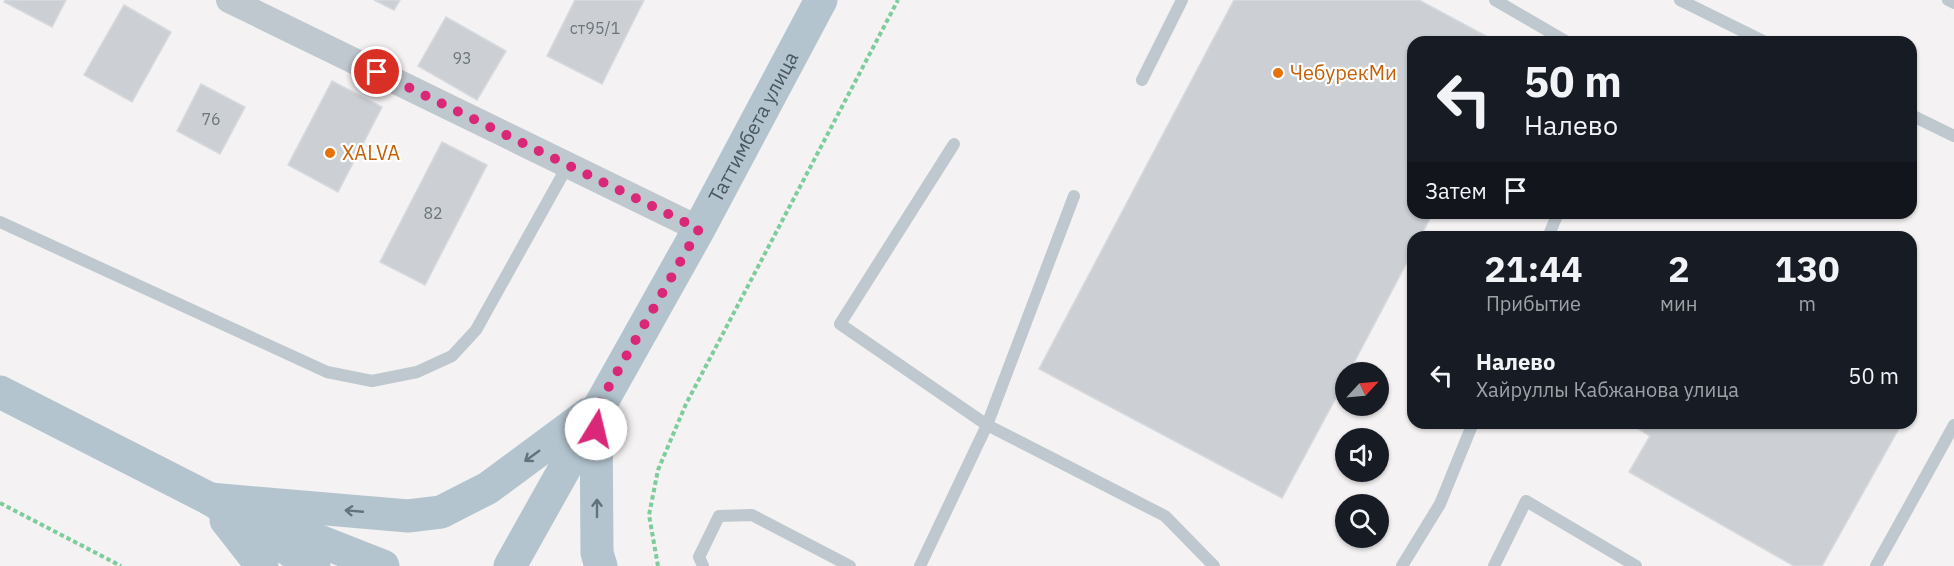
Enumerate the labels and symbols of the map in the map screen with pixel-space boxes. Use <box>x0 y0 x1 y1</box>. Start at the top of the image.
house number: ст95/1 <box>570 18 620 38</box>
pin <box>351 46 402 97</box>
street label: Таттимбета улица <box>702 46 804 207</box>
house number: 93 <box>452 48 472 68</box>
place label: ЧебурекМи <box>1290 59 1397 86</box>
marker: ЧебурекМи <box>1271 66 1285 80</box>
house number: 76 <box>201 109 221 129</box>
place label: XALVA <box>342 139 400 166</box>
marker: XALVA <box>323 146 337 160</box>
house number: 82 <box>423 203 443 223</box>
north arrow <box>1335 362 1389 416</box>
position arrow <box>564 397 628 461</box>
one-way arrow <box>525 449 541 462</box>
one-way arrow <box>591 499 603 519</box>
one-way arrow <box>345 506 365 517</box>

